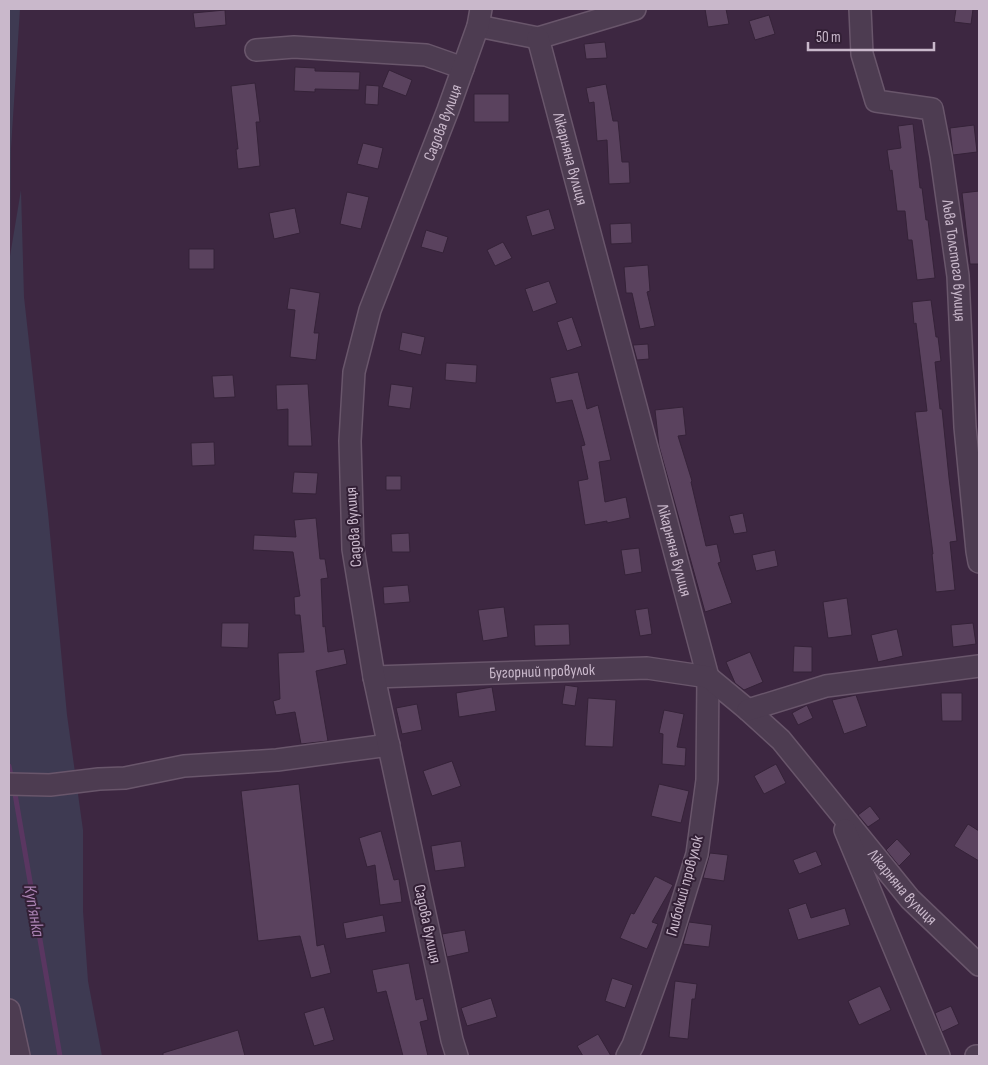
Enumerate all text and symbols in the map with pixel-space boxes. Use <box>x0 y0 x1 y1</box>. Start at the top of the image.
scale bar <box>808 20 934 52</box>
text: 50 m <box>816 28 841 47</box>
street label: Садова вулиця <box>420 82 466 164</box>
street label: Лікарняна вулиця <box>548 109 592 207</box>
street label: Льва Толстого вулиця <box>938 197 970 322</box>
street label: Садова вулиця <box>342 486 366 568</box>
street label: Лікарняна вулиця <box>653 501 696 599</box>
street label: Бугорний провулок <box>489 660 596 683</box>
street label: Глибокий провулок <box>662 833 708 938</box>
street label: Лікарняна вулиця <box>863 844 941 929</box>
water label: Куп'янка <box>19 883 49 939</box>
street label: Садова вулиця <box>409 883 445 965</box>

